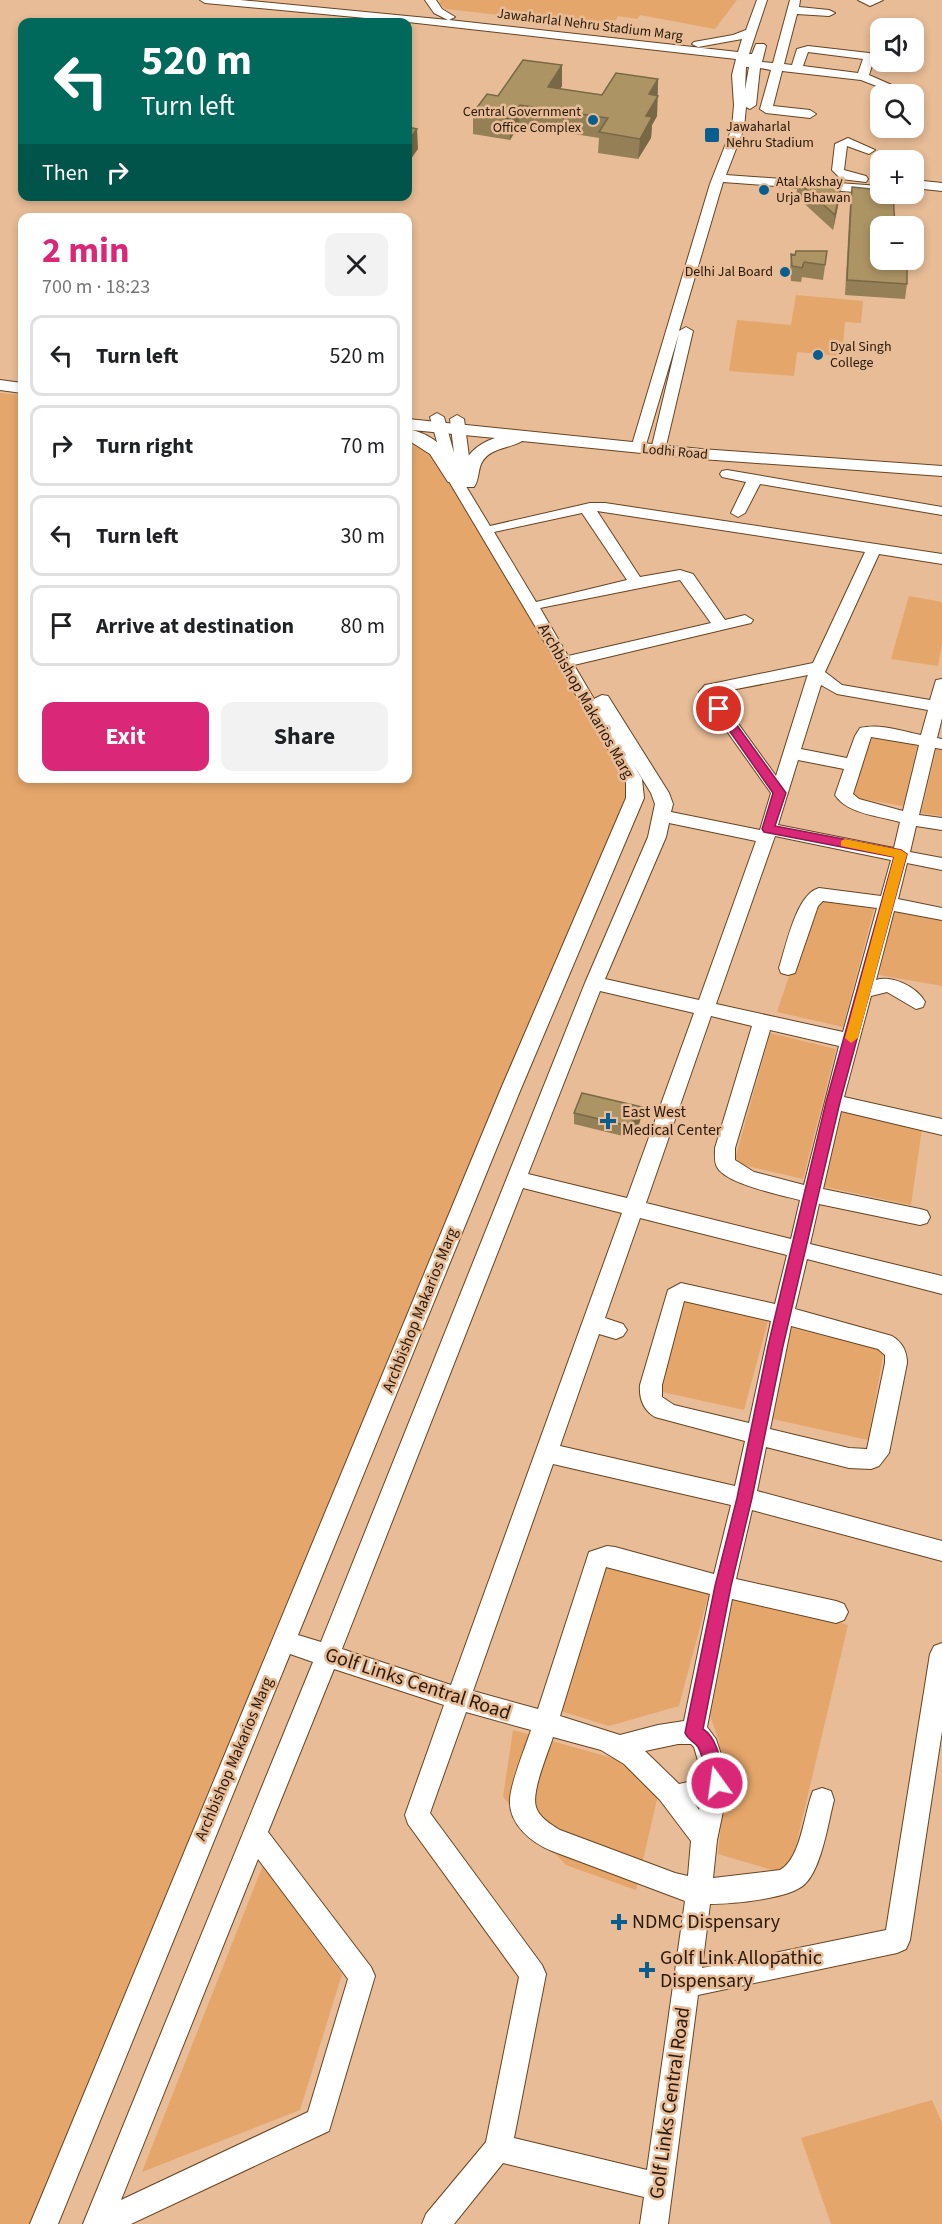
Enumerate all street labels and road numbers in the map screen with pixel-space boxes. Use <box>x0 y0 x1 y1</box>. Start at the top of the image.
street label: Jawaharlal Nehru Stadium Marg <box>496 4 684 46</box>
street label: Lodhi Road <box>641 439 709 465</box>
street label: Archbishop Makarios Marg <box>533 619 639 783</box>
street label: Archbishop Makarios Marg <box>377 1224 463 1396</box>
street label: Golf Links Central Road <box>322 1641 514 1727</box>
street label: Archbishop Makarios Marg <box>190 1674 278 1844</box>
street label: Golf Links Central Road <box>643 2005 697 2201</box>

